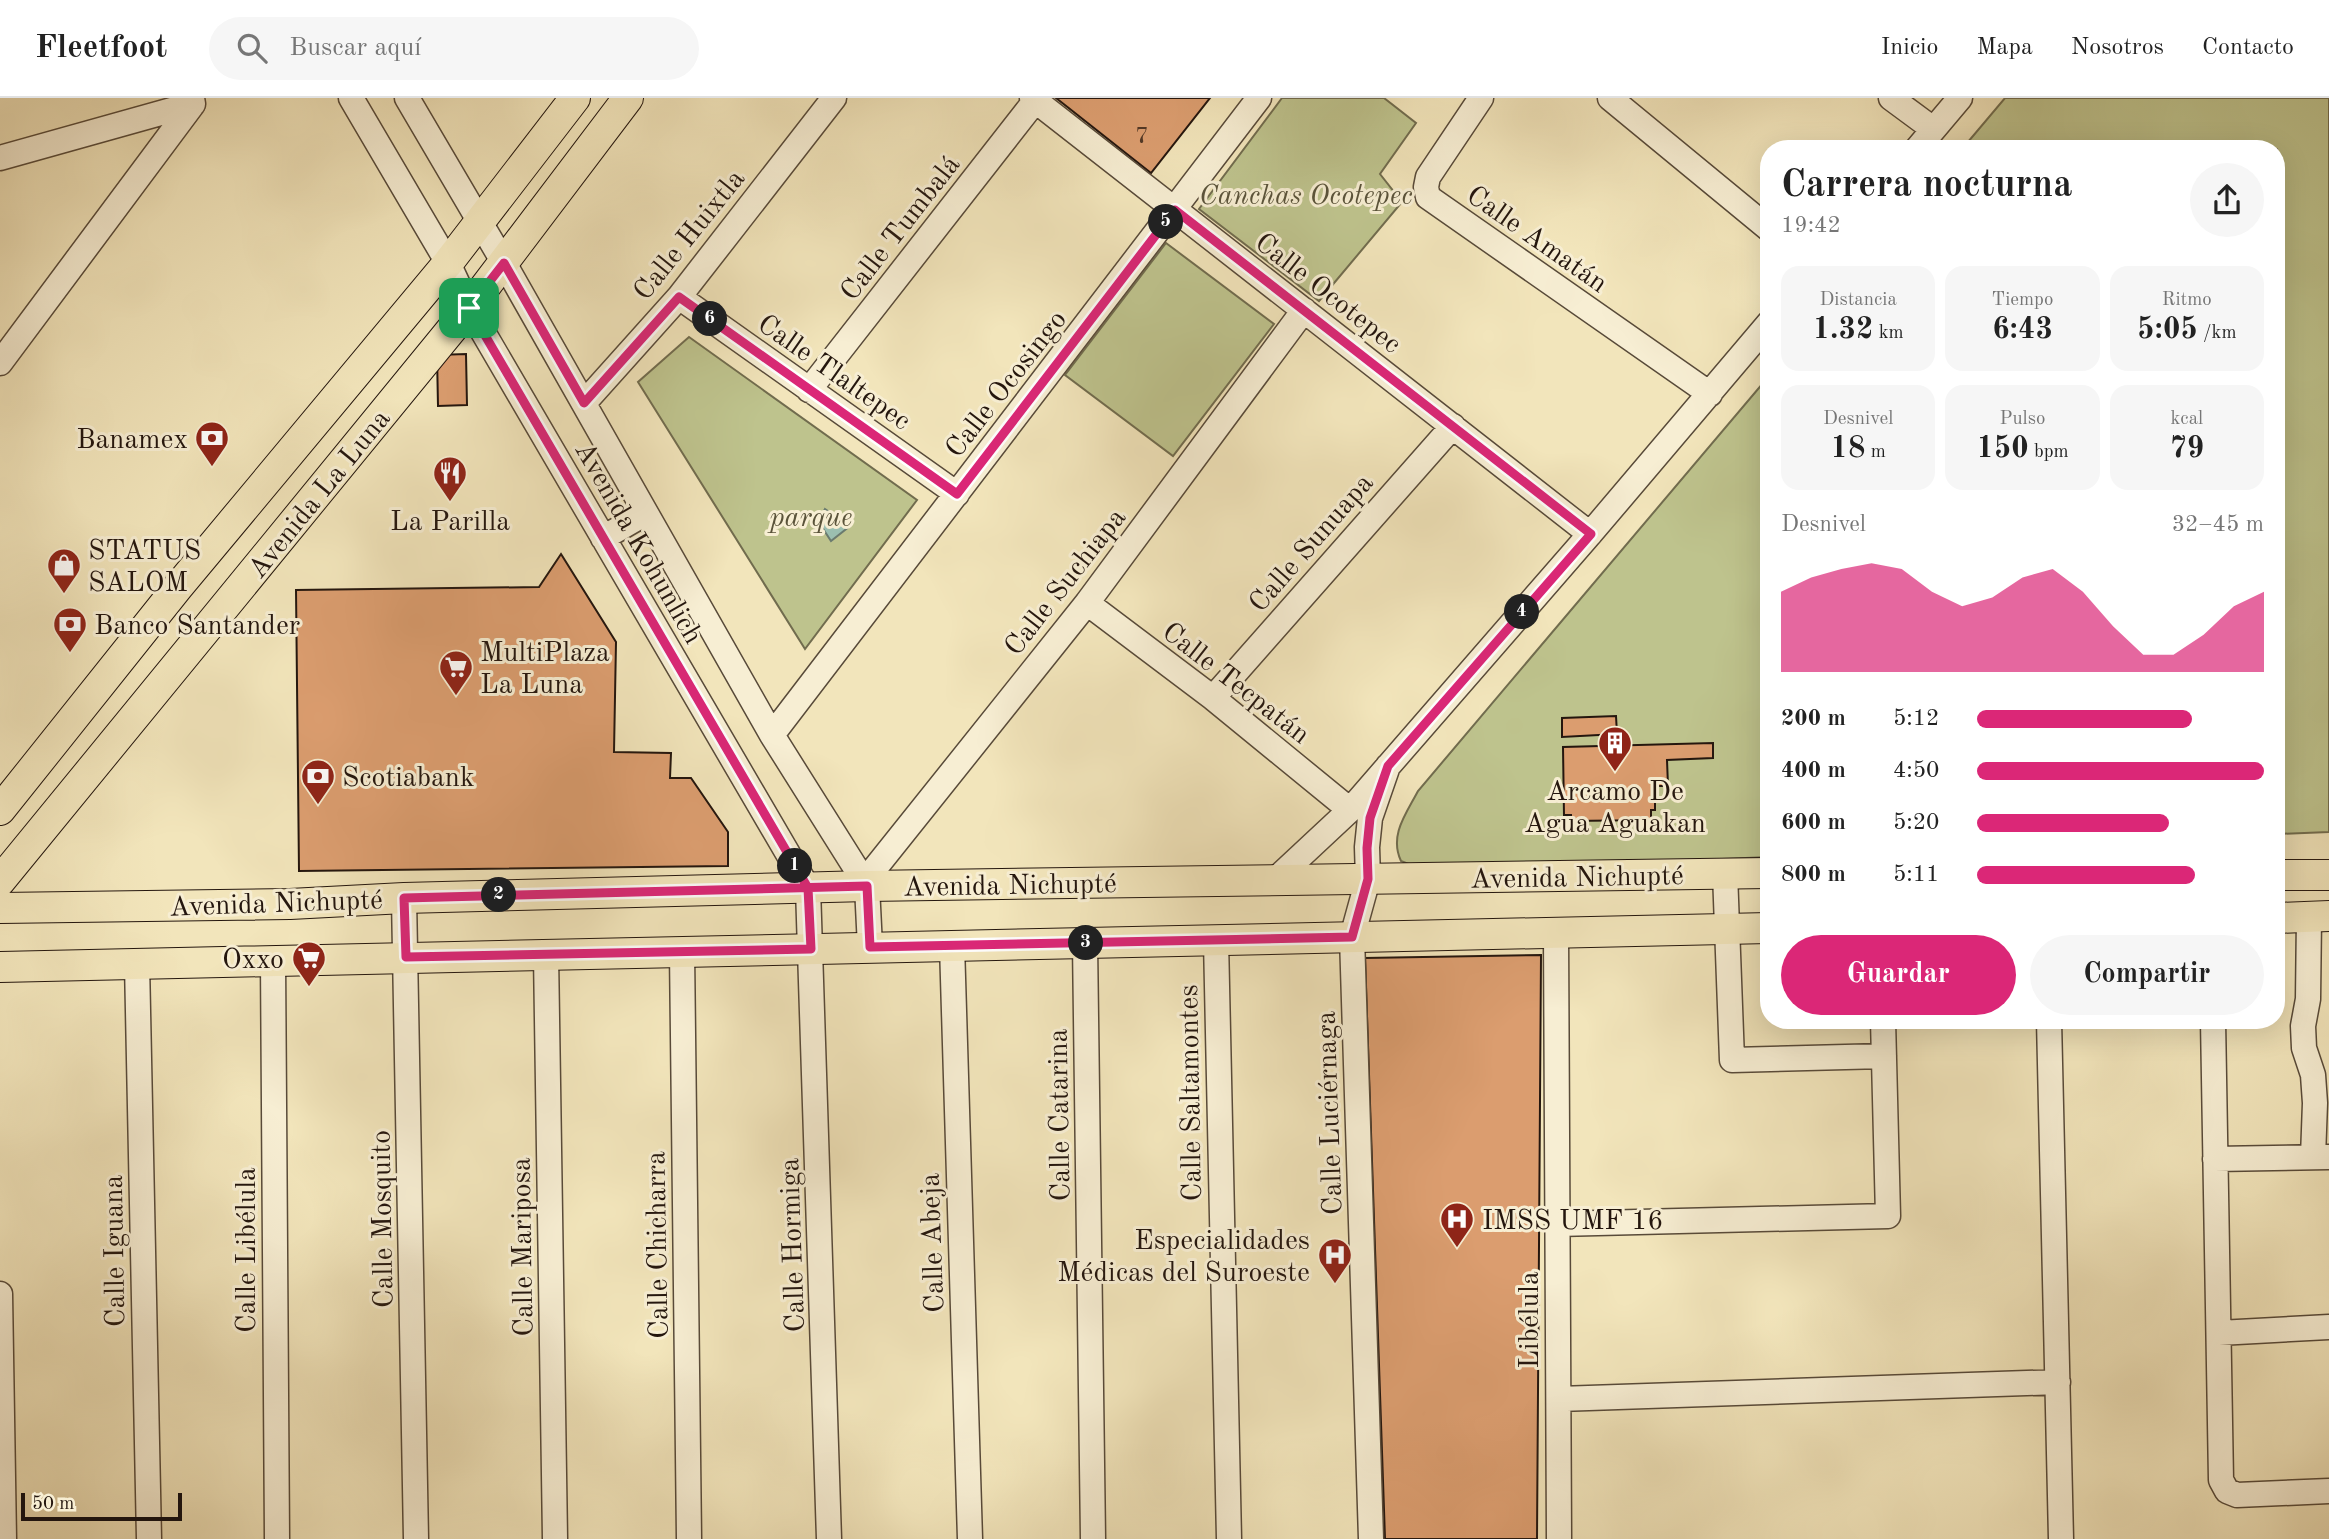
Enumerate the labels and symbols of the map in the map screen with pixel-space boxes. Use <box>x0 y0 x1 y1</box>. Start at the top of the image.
house number: 7 <box>1135 125 1149 149</box>
street label: Calle Tumbalá <box>836 151 966 306</box>
street label: Calle Huixtla <box>629 165 751 306</box>
street label: Calle Amatán <box>1461 182 1612 299</box>
park label: Canchas Ocotepec <box>1199 183 1413 211</box>
pin: 5 <box>1148 204 1184 240</box>
street label: Calle Ocotepec <box>1249 229 1405 360</box>
pin <box>439 278 499 338</box>
pin: 6 <box>692 302 728 336</box>
street label: Calle Ocosingo <box>942 306 1073 464</box>
street label: Calle Tlaltepec <box>752 310 915 436</box>
street label: Avenida La Luna <box>244 405 397 585</box>
bank icon: Banamex <box>193 419 231 468</box>
place label: Banamex <box>76 427 188 455</box>
street label: Avenida Kohunlich <box>568 438 706 649</box>
restaurant icon: La Parilla <box>431 454 469 503</box>
street label: Calle Sunuapa <box>1245 469 1380 618</box>
street label: Calle Suchiapa <box>1001 504 1132 662</box>
park label: parque <box>766 505 853 533</box>
place label: La Parilla <box>390 509 510 537</box>
place label: STATUS SALOM <box>88 538 201 598</box>
shop icon: STATUS SALOM <box>45 546 83 595</box>
pin: 4 <box>1504 594 1540 630</box>
bank icon: Banco Santander <box>51 605 89 654</box>
place label: Banco Santander <box>94 613 300 641</box>
street label: Calle Tecpatán <box>1156 618 1314 750</box>
place label: MultiPlaza La Luna <box>480 640 610 700</box>
supermarket icon: MultiPlaza La Luna <box>437 648 475 697</box>
building icon: Arcamo De Agua Aguakan <box>1596 724 1634 773</box>
bank icon: Scotiabank <box>299 757 337 806</box>
place label: Scotiabank <box>342 765 475 793</box>
place label: Arcamo De Agua Aguakan <box>1524 779 1706 839</box>
pin: 1 <box>778 848 812 884</box>
street label: Avenida Nichupté <box>1470 863 1684 895</box>
street label: Avenida Nichupté <box>903 871 1117 903</box>
pin: 2 <box>482 878 516 912</box>
street label: Avenida Nichupté <box>169 887 383 923</box>
pin: 3 <box>1068 926 1104 960</box>
supermarket icon: Oxxo <box>290 939 328 988</box>
place label: Oxxo <box>222 947 284 975</box>
street label: Calle Saltamontes <box>1176 984 1208 1202</box>
street label: Calle Luciérnaga <box>1313 1010 1349 1215</box>
street label: Calle Catarina <box>1045 1028 1077 1202</box>
street label: Calle Mosquito <box>368 1130 400 1308</box>
street label: Calle Chicharra <box>643 1151 675 1339</box>
street label: Calle Mariposa <box>508 1157 540 1337</box>
street label: Calle Hormiga <box>777 1157 811 1333</box>
street label: Calle Libélula <box>234 1167 262 1333</box>
street label: Calle Abeja <box>918 1172 950 1313</box>
street label: Calle Iguana <box>101 1174 131 1327</box>
hospital icon: IMSS UMF 16 <box>1438 1200 1476 1249</box>
place label: IMSS UMF 16 <box>1482 1208 1664 1236</box>
place label: Especialidades Médicas del Suroeste <box>1057 1228 1310 1288</box>
hospital icon: Especialidades Médicas del Suroeste <box>1316 1236 1354 1285</box>
street label: Libélula <box>1517 1271 1545 1369</box>
scale bar <box>21 1490 182 1522</box>

